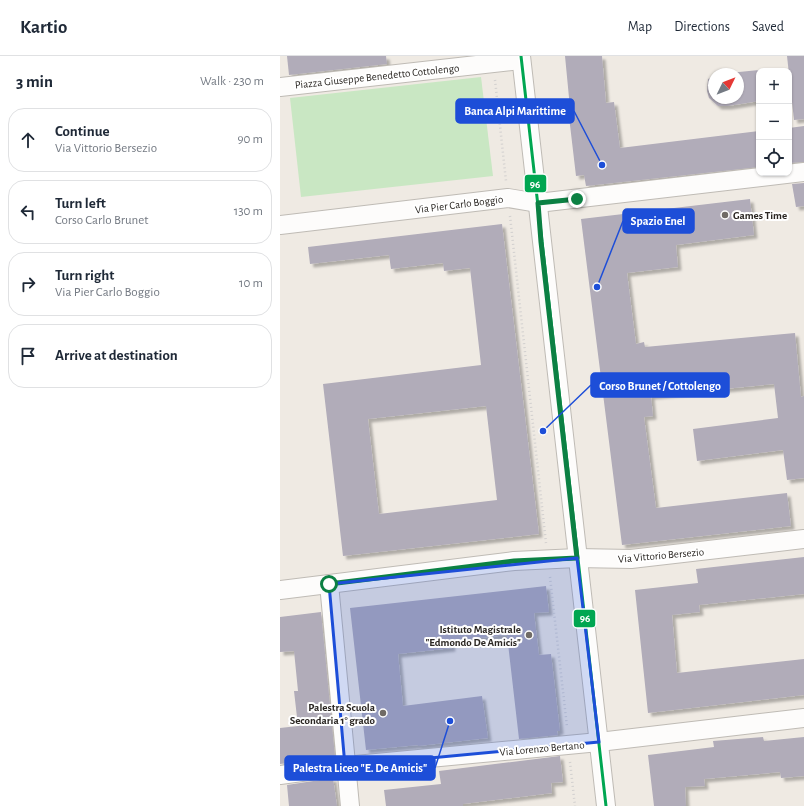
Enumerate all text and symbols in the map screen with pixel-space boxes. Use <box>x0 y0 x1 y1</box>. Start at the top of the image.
text: Kartio <box>20 18 67 37</box>
text: Map <box>628 20 652 34</box>
text: Directions <box>674 20 730 34</box>
text: Saved <box>752 20 784 34</box>
street label: Piazza Giuseppe Benedetto Cottolengo <box>294 62 460 91</box>
north arrow <box>708 68 744 104</box>
map controls <box>756 68 792 176</box>
button: + <box>756 68 792 104</box>
text: 3 min <box>16 73 53 90</box>
text: Walk · 230 m <box>200 75 264 88</box>
callout: Banca Alpi Marittime <box>456 99 574 123</box>
button: − <box>756 104 792 140</box>
text: Banca Alpi Marittime <box>464 105 566 117</box>
text: Continue <box>55 124 110 139</box>
icon: ahead <box>17 129 39 151</box>
text: 90 m <box>237 133 263 146</box>
button: locate <box>756 140 792 176</box>
text: Via Vittorio Bersezio <box>55 142 157 155</box>
line badge: 96 <box>524 174 547 193</box>
text: 96 <box>530 179 540 190</box>
route end <box>568 190 586 208</box>
street label: Via Pier Carlo Boggio <box>414 194 504 215</box>
text: Turn left <box>55 196 106 211</box>
icon: left <box>17 201 39 223</box>
text: 130 m <box>234 205 263 218</box>
callout: Spazio Enel <box>623 209 694 233</box>
marker: Games Time <box>720 210 730 220</box>
place label: Games Time <box>733 210 787 221</box>
text: Corso Carlo Brunet <box>55 214 148 227</box>
text: Spazio Enel <box>630 215 686 227</box>
text: Turn right <box>55 268 114 283</box>
icon: right <box>17 273 39 295</box>
text: 10 m <box>239 277 263 290</box>
text: Via Pier Carlo Boggio <box>55 286 160 299</box>
icon: arrive <box>17 345 39 367</box>
text: Arrive at destination <box>55 348 178 363</box>
callout: Corso Brunet / Cottolengo <box>591 373 729 397</box>
text: Corso Brunet / Cottolengo <box>599 380 721 392</box>
street label: Via Vittorio Bersezio <box>618 546 705 565</box>
route start <box>320 575 338 593</box>
line badge: 96 <box>573 609 596 628</box>
text: 96 <box>580 613 590 624</box>
place label: Istituto Magistrale "Edmondo De Amicis" <box>425 624 521 648</box>
marker: Istituto Magistrale "Edmondo De Amicis" <box>524 630 534 640</box>
place label: Palestra Scuola Secondaria 1° grado <box>290 702 376 726</box>
marker: Palestra Scuola Secondaria 1° grado <box>378 708 388 718</box>
street label: Via Lorenzo Bertano <box>499 739 585 758</box>
callout: Palestra Liceo "E. De Amicis" <box>285 756 435 780</box>
text: Palestra Liceo "E. De Amicis" <box>293 762 427 774</box>

